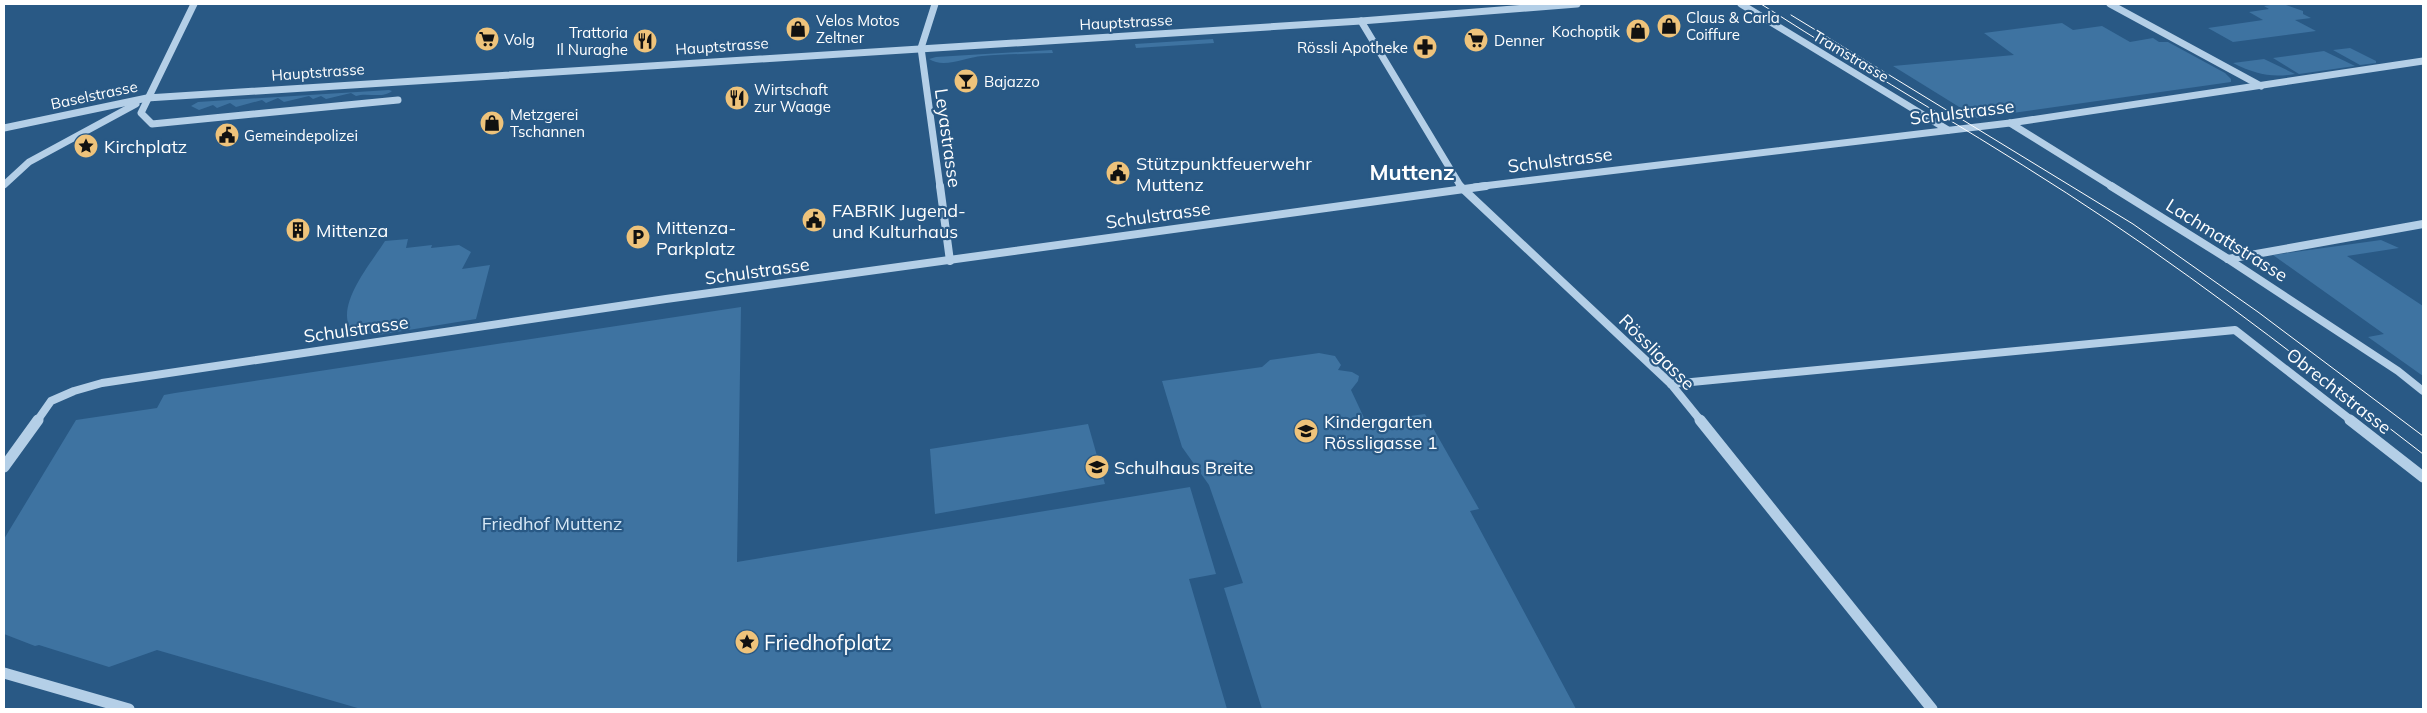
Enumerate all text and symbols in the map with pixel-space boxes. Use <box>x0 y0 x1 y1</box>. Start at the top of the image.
place label: Claus & Carla Coiffure <box>1686 8 1780 44</box>
street label: Hauptstrasse <box>1079 10 1173 34</box>
place label: Velos Motos Zeltner <box>816 11 900 47</box>
shop icon: Claus & Carla Coiffure <box>1656 13 1682 39</box>
shop icon: Velos Motos Zeltner <box>785 16 811 42</box>
shop icon: Kochoptik <box>1625 18 1651 44</box>
place label: Kochoptik <box>1552 22 1620 41</box>
place label: Trattoria Il Nuraghe <box>556 23 628 59</box>
supermarket icon: Volg <box>474 26 500 52</box>
street label: Tramstrasse <box>1809 26 1893 86</box>
supermarket icon: Denner <box>1463 27 1489 53</box>
restaurant icon: Trattoria Il Nuraghe <box>632 28 658 54</box>
place label: Volg <box>504 30 535 49</box>
place label: Denner <box>1494 31 1545 50</box>
street label: Hauptstrasse <box>675 33 769 59</box>
pharmacy icon: Rössli Apotheke <box>1412 34 1438 60</box>
place label: Rössli Apotheke <box>1297 38 1408 57</box>
street label: Hauptstrasse <box>271 59 365 85</box>
bar icon: Bajazzo <box>953 68 979 94</box>
place label: Bajazzo <box>984 72 1040 91</box>
street label: Baselstrasse <box>49 77 139 113</box>
place label: Wirtschaft zur Waage <box>754 80 831 116</box>
restaurant icon: Wirtschaft zur Waage <box>724 85 750 111</box>
street label: Leyastrasse <box>930 87 966 189</box>
street label: Schulstrasse <box>1908 94 2016 130</box>
place label: Metzgerei Tschannen <box>510 105 585 141</box>
shop icon: Metzgerei Tschannen <box>479 110 505 136</box>
public building icon: Gemeindepolizei <box>214 122 240 148</box>
place label: Gemeindepolizei <box>244 126 358 145</box>
place icon: Kirchplatz <box>73 133 99 159</box>
place label: Kirchplatz <box>104 135 187 158</box>
street label: Schulstrasse <box>1506 142 1614 178</box>
place label: Stützpunktfeuerwehr Muttenz <box>1136 152 1312 196</box>
district label: Muttenz <box>1369 158 1455 186</box>
public building icon: Stützpunktfeuerwehr Muttenz <box>1105 160 1131 186</box>
street label: Lachmattstrasse <box>2162 193 2292 287</box>
street label: Schulstrasse <box>1104 196 1212 234</box>
place label: FABRIK Jugend- und Kulturhaus <box>832 199 966 243</box>
public building icon: FABRIK Jugend- und Kulturhaus <box>801 207 827 233</box>
place label: Mittenza- Parkplatz <box>656 216 736 260</box>
building icon: Mittenza <box>285 217 311 243</box>
place label: Mittenza <box>316 219 388 242</box>
parking icon: Mittenza- Parkplatz <box>625 224 651 250</box>
street label: Schulstrasse <box>703 252 811 290</box>
street label: Rössligasse <box>1614 309 1700 395</box>
street label: Schulstrasse <box>302 310 410 348</box>
street label: Obrechtstrasse <box>2282 343 2396 439</box>
place label: Kindergarten Rössligasse 1 <box>1324 410 1438 454</box>
school or university icon: Kindergarten Rössligasse 1 <box>1293 418 1319 444</box>
school or university icon: Schulhaus Breite <box>1084 454 1110 480</box>
place label: Schulhaus Breite <box>1114 456 1253 479</box>
park label: Friedhof Muttenz <box>482 512 622 535</box>
place icon: Friedhofplatz <box>734 629 760 655</box>
place label: Friedhofplatz <box>764 629 892 655</box>

